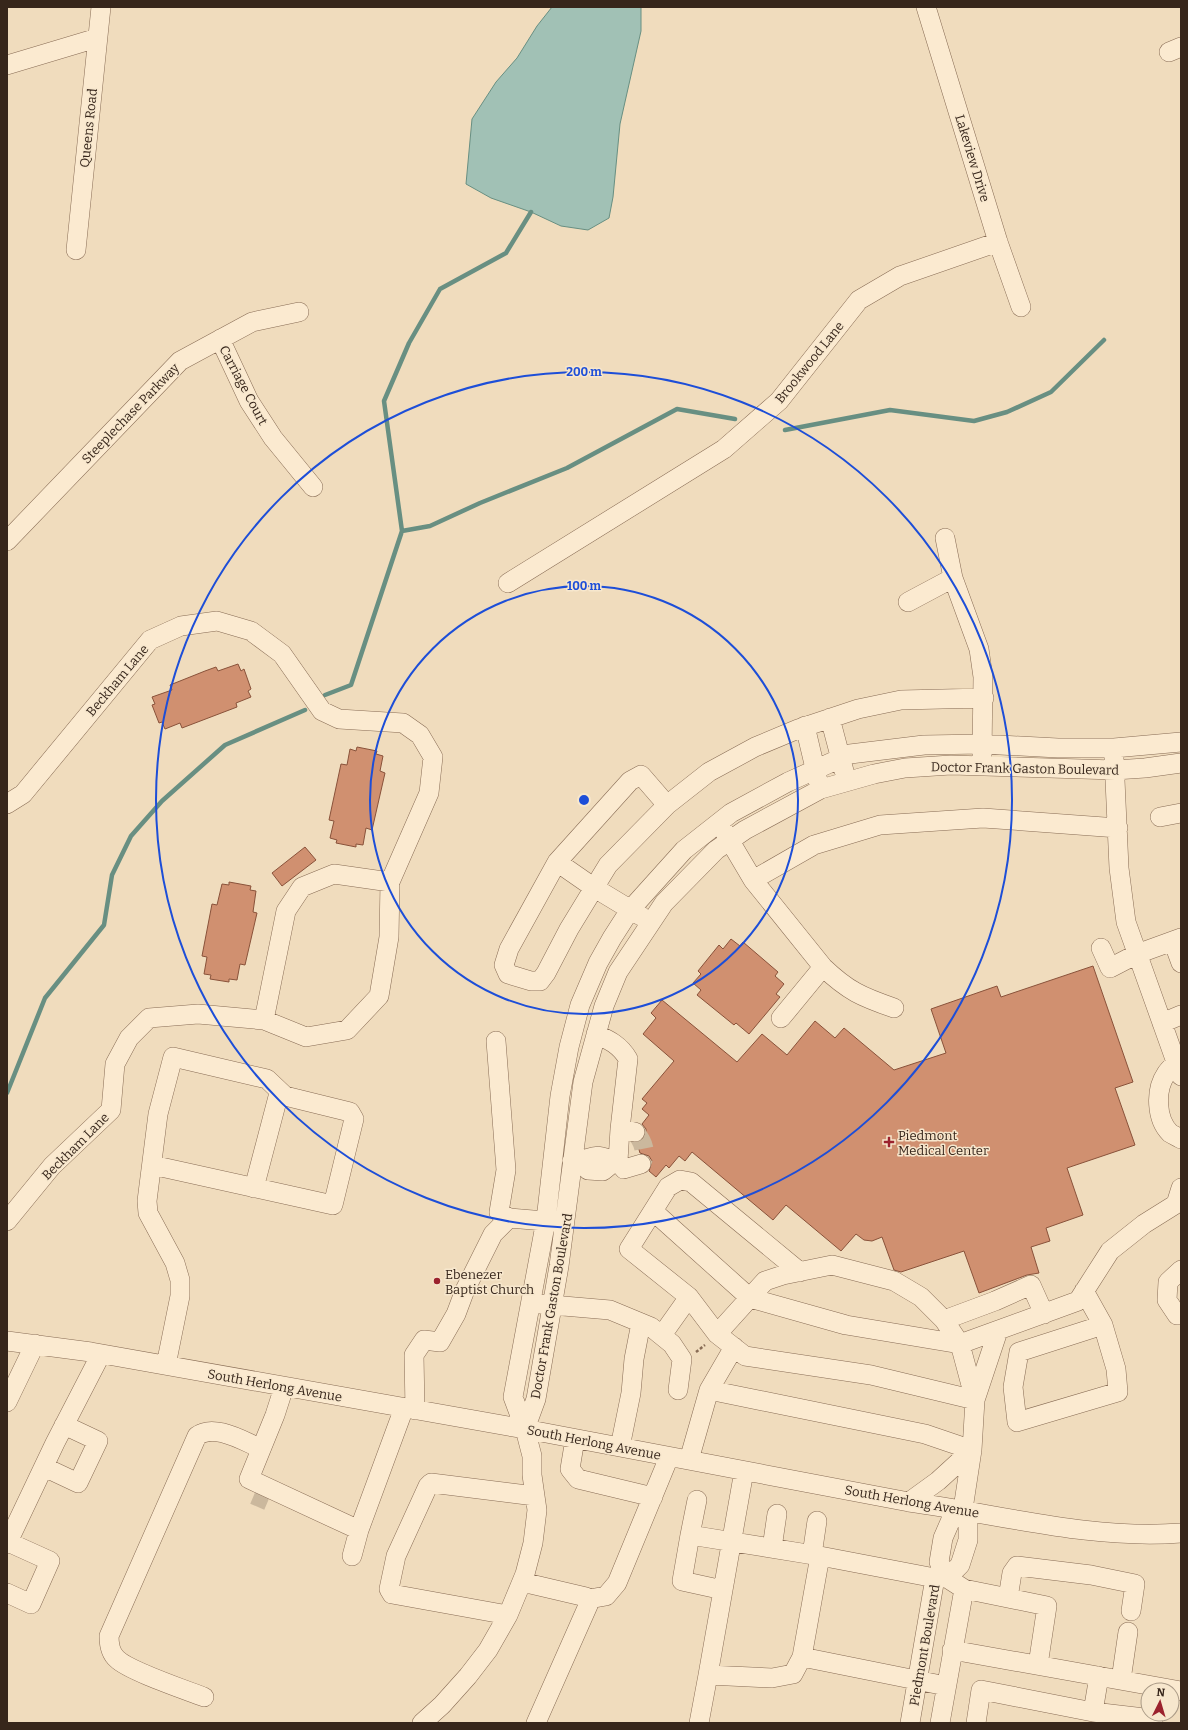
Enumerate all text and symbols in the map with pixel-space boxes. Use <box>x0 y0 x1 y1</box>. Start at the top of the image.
street label: Queens Road <box>77 87 100 168</box>
street label: Lakeview Drive <box>952 113 993 204</box>
street label: Brookwood Lane <box>772 319 847 406</box>
street label: Carriage Court <box>216 343 271 428</box>
street label: Steeplechase Parkway <box>79 360 182 467</box>
text: 200 m <box>566 365 602 379</box>
text: 100 m <box>567 579 602 593</box>
street label: Beckham Lane <box>83 642 152 719</box>
street label: Doctor Frank Gaston Boulevard <box>931 759 1119 778</box>
centre of rings <box>577 793 591 807</box>
street label: Beckham Lane <box>39 1110 112 1183</box>
place label: Piedmont Medical Center <box>898 1128 989 1158</box>
marker: Piedmont Medical Center <box>883 1136 895 1148</box>
street label: Doctor Frank Gaston Boulevard <box>528 1212 575 1400</box>
place label: Ebenezer Baptist Church <box>445 1267 534 1297</box>
marker: Ebenezer Baptist Church <box>432 1276 442 1286</box>
street label: South Herlong Avenue <box>207 1366 343 1405</box>
street label: South Herlong Avenue <box>526 1422 662 1463</box>
street label: South Herlong Avenue <box>844 1482 980 1521</box>
street label: Piedmont Boulevard <box>906 1583 943 1707</box>
north arrow <box>1140 1682 1180 1722</box>
text: N <box>1156 1686 1166 1699</box>

